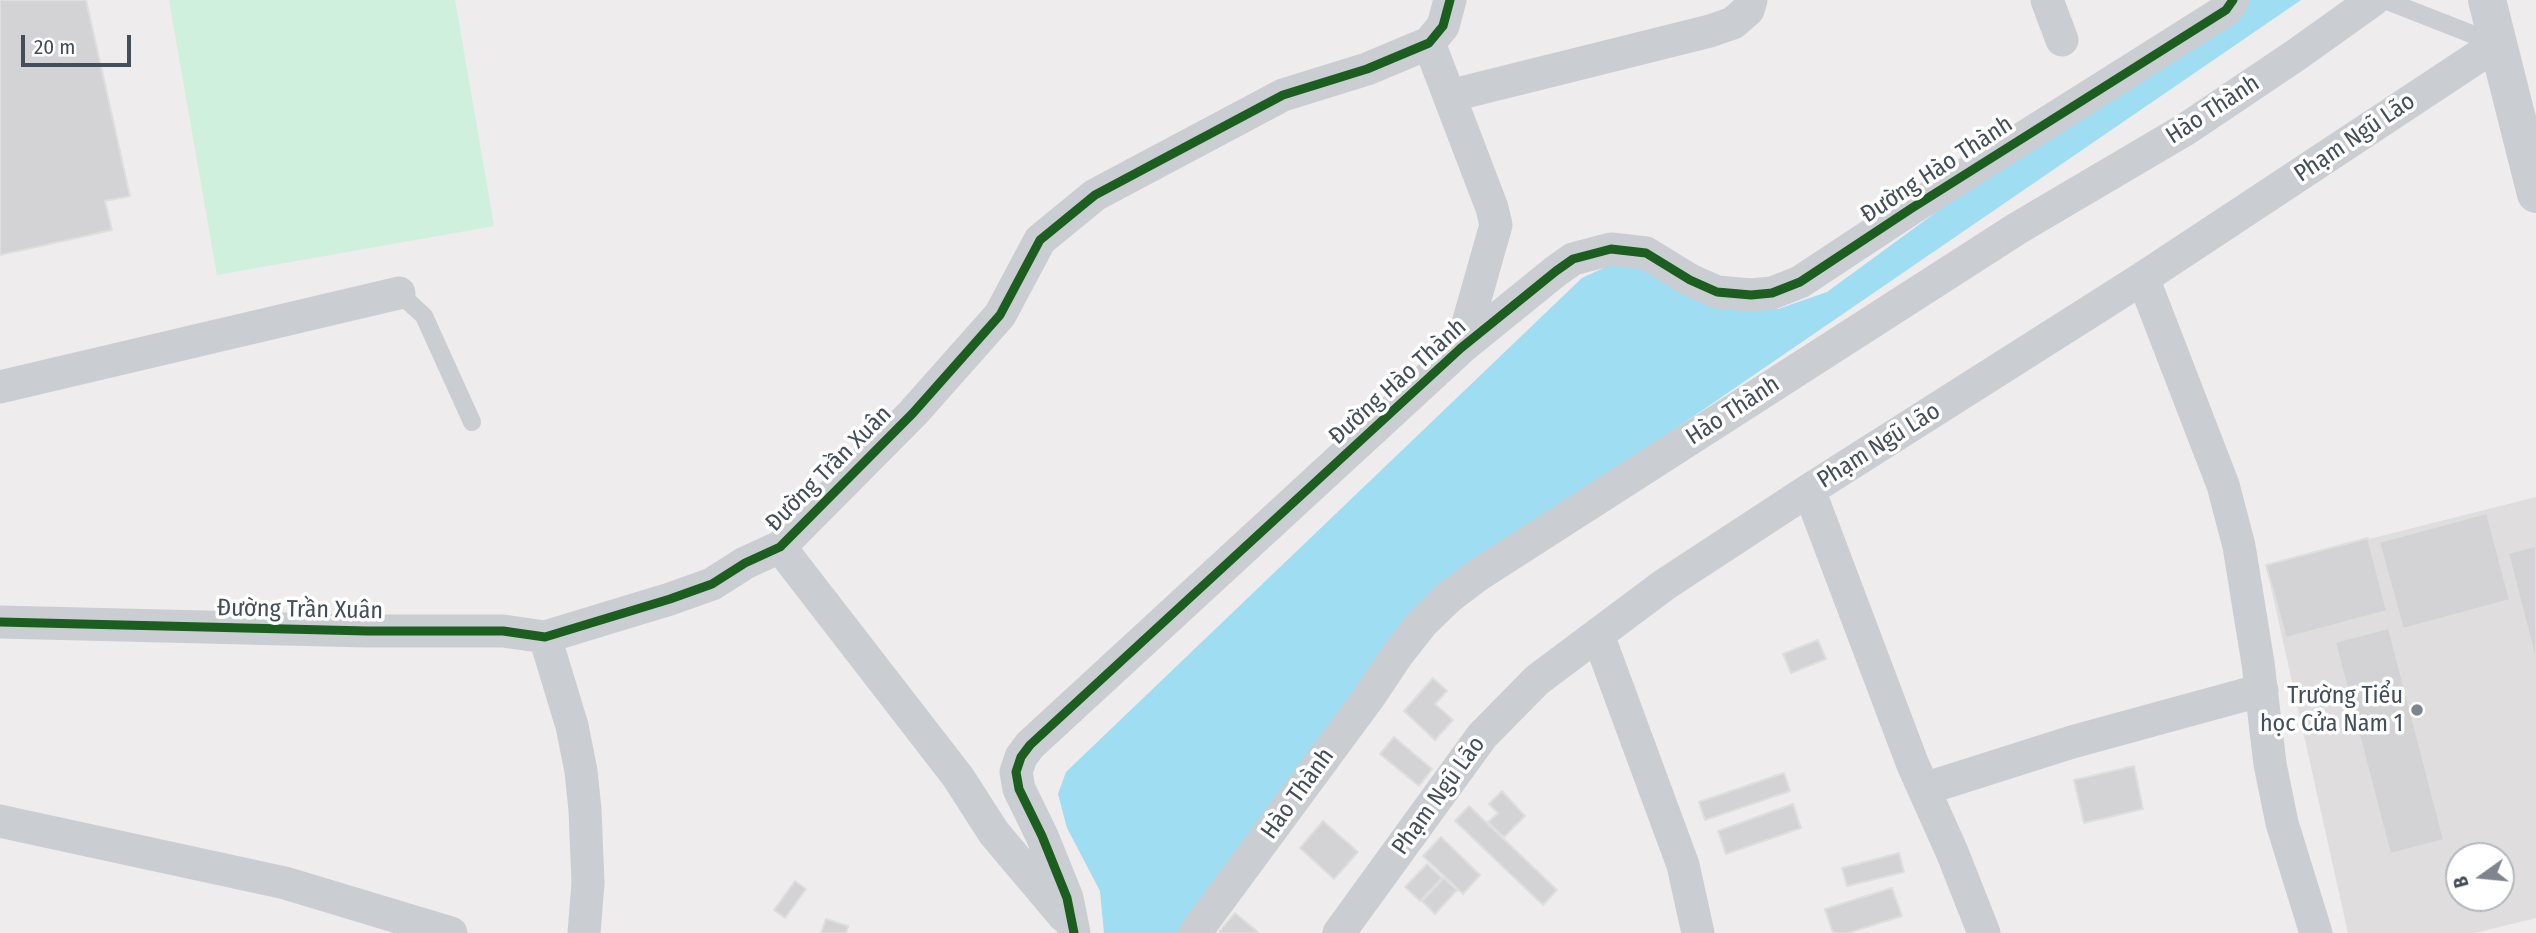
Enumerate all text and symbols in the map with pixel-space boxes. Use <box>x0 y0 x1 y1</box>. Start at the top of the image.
scale bar <box>24 21 135 65</box>
text: 20 m <box>34 34 75 60</box>
street label: Hào Thành <box>2161 69 2265 151</box>
street label: Phạm Ngũ Lão <box>2289 87 2421 189</box>
street label: Đường Hào Thành <box>1856 110 2018 230</box>
street label: Đường Hào Thành <box>1323 313 1473 451</box>
street label: Hào Thành <box>1681 370 1785 452</box>
street label: Phạm Ngũ Lão <box>1812 397 1946 495</box>
street label: Đường Trần Xuân <box>760 400 898 538</box>
street label: Đường Trần Xuân <box>217 594 383 626</box>
place label: Trường Tiểu học Cửa Nam 1 <box>2260 682 2403 738</box>
marker: Trường Tiểu học Cửa Nam 1 <box>2409 702 2425 718</box>
street label: Phạm Ngũ Lão <box>1386 731 1492 861</box>
street label: Hào Thành <box>1255 743 1341 845</box>
north arrow <box>2445 842 2515 912</box>
text: B <box>2449 874 2474 890</box>

